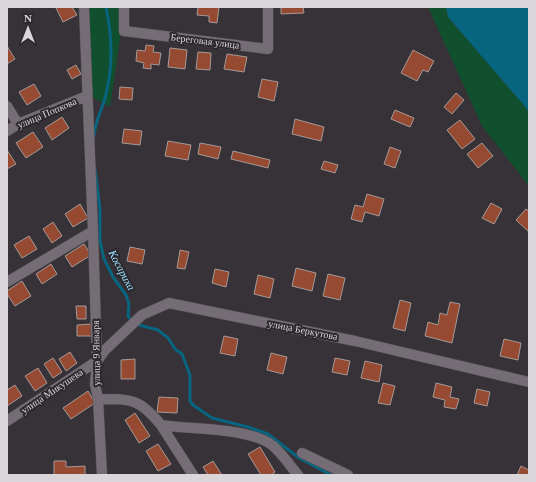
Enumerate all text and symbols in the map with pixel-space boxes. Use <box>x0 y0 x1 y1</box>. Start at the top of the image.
north arrow <box>8 8 48 48</box>
text: N <box>24 12 32 24</box>
street label: Береговая улица <box>170 31 241 51</box>
street label: улица Попкова <box>16 95 79 130</box>
water label: Косариха <box>106 247 138 293</box>
street label: улица Беркутова <box>267 318 339 342</box>
street label: улица 9 Января <box>90 320 102 386</box>
street label: улица Микушева <box>19 366 86 416</box>

